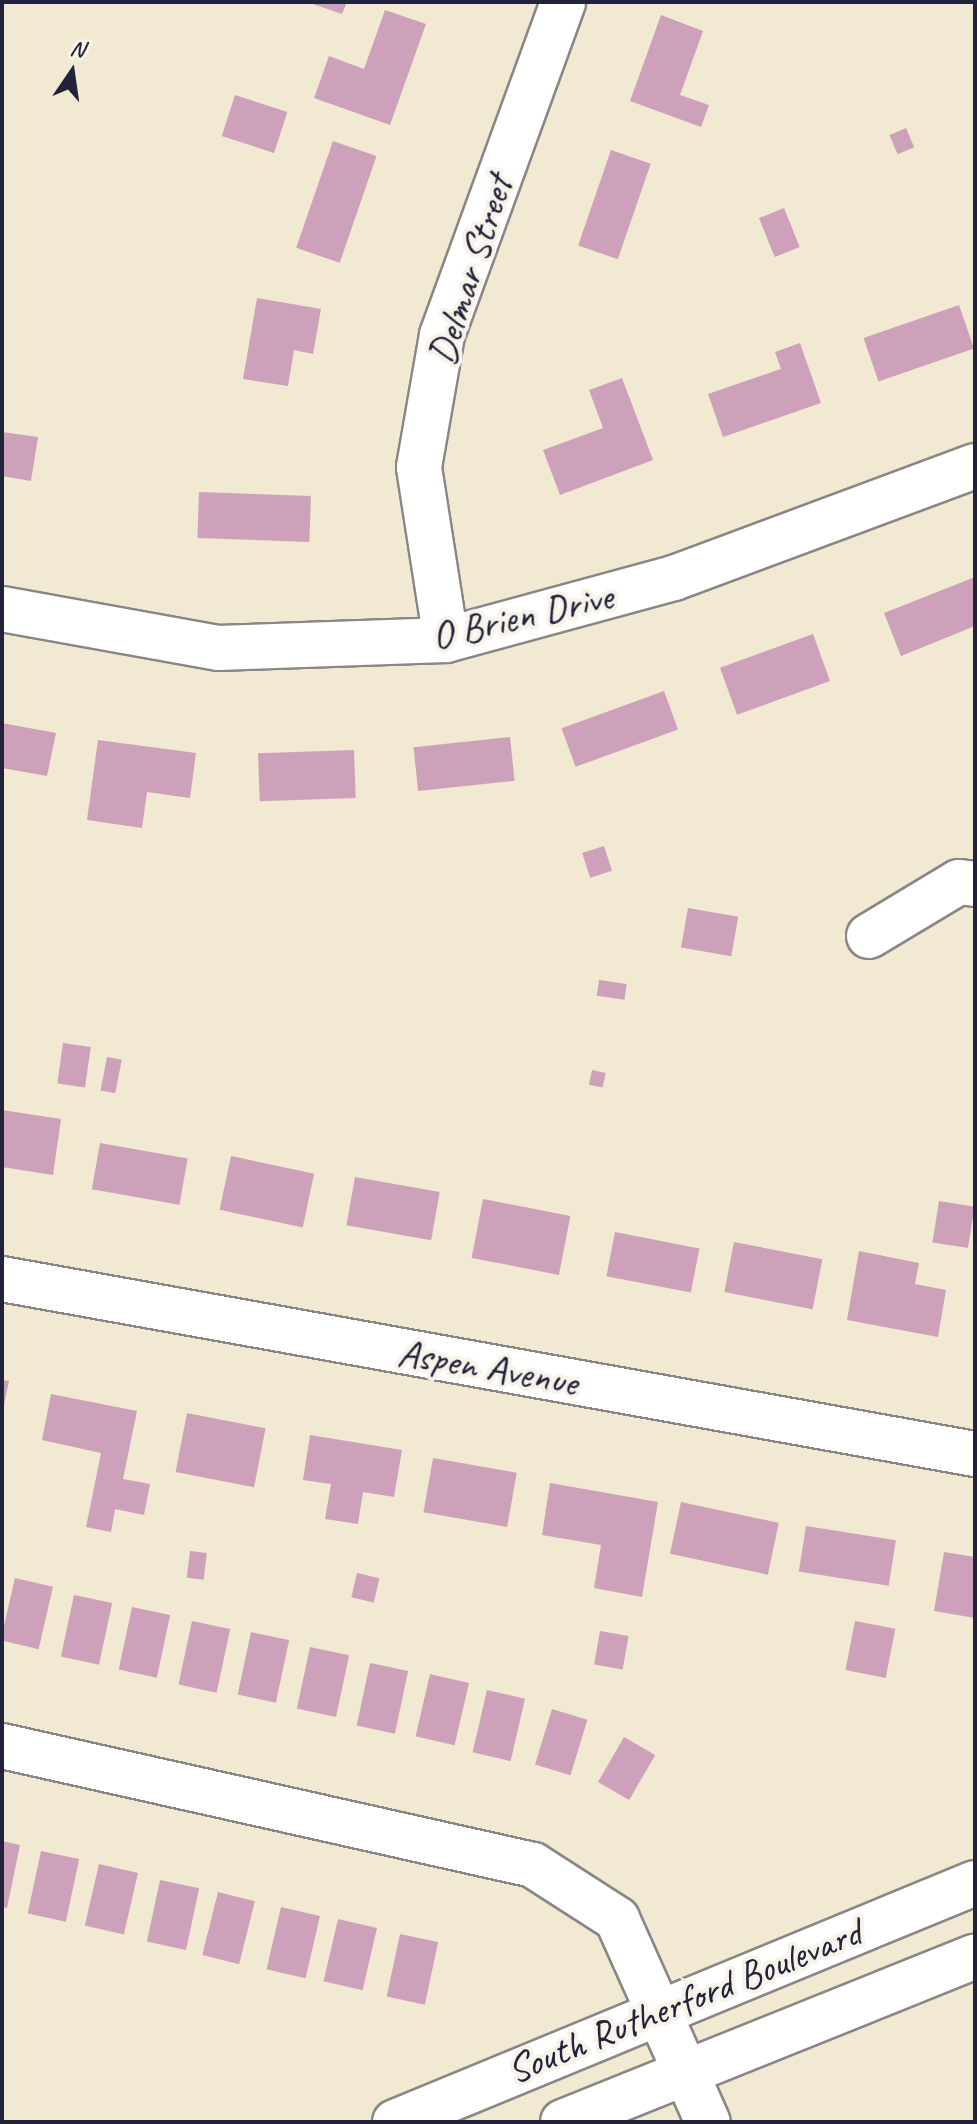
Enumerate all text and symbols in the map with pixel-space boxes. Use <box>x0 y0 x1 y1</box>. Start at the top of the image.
north arrow <box>32 32 112 112</box>
text: N <box>68 33 87 64</box>
street label: Delmar Street <box>417 170 523 370</box>
street label: O Brien Drive <box>427 572 617 660</box>
street label: Aspen Avenue <box>395 1328 581 1406</box>
street label: South Rutherford Boulevard <box>499 1908 869 2094</box>

